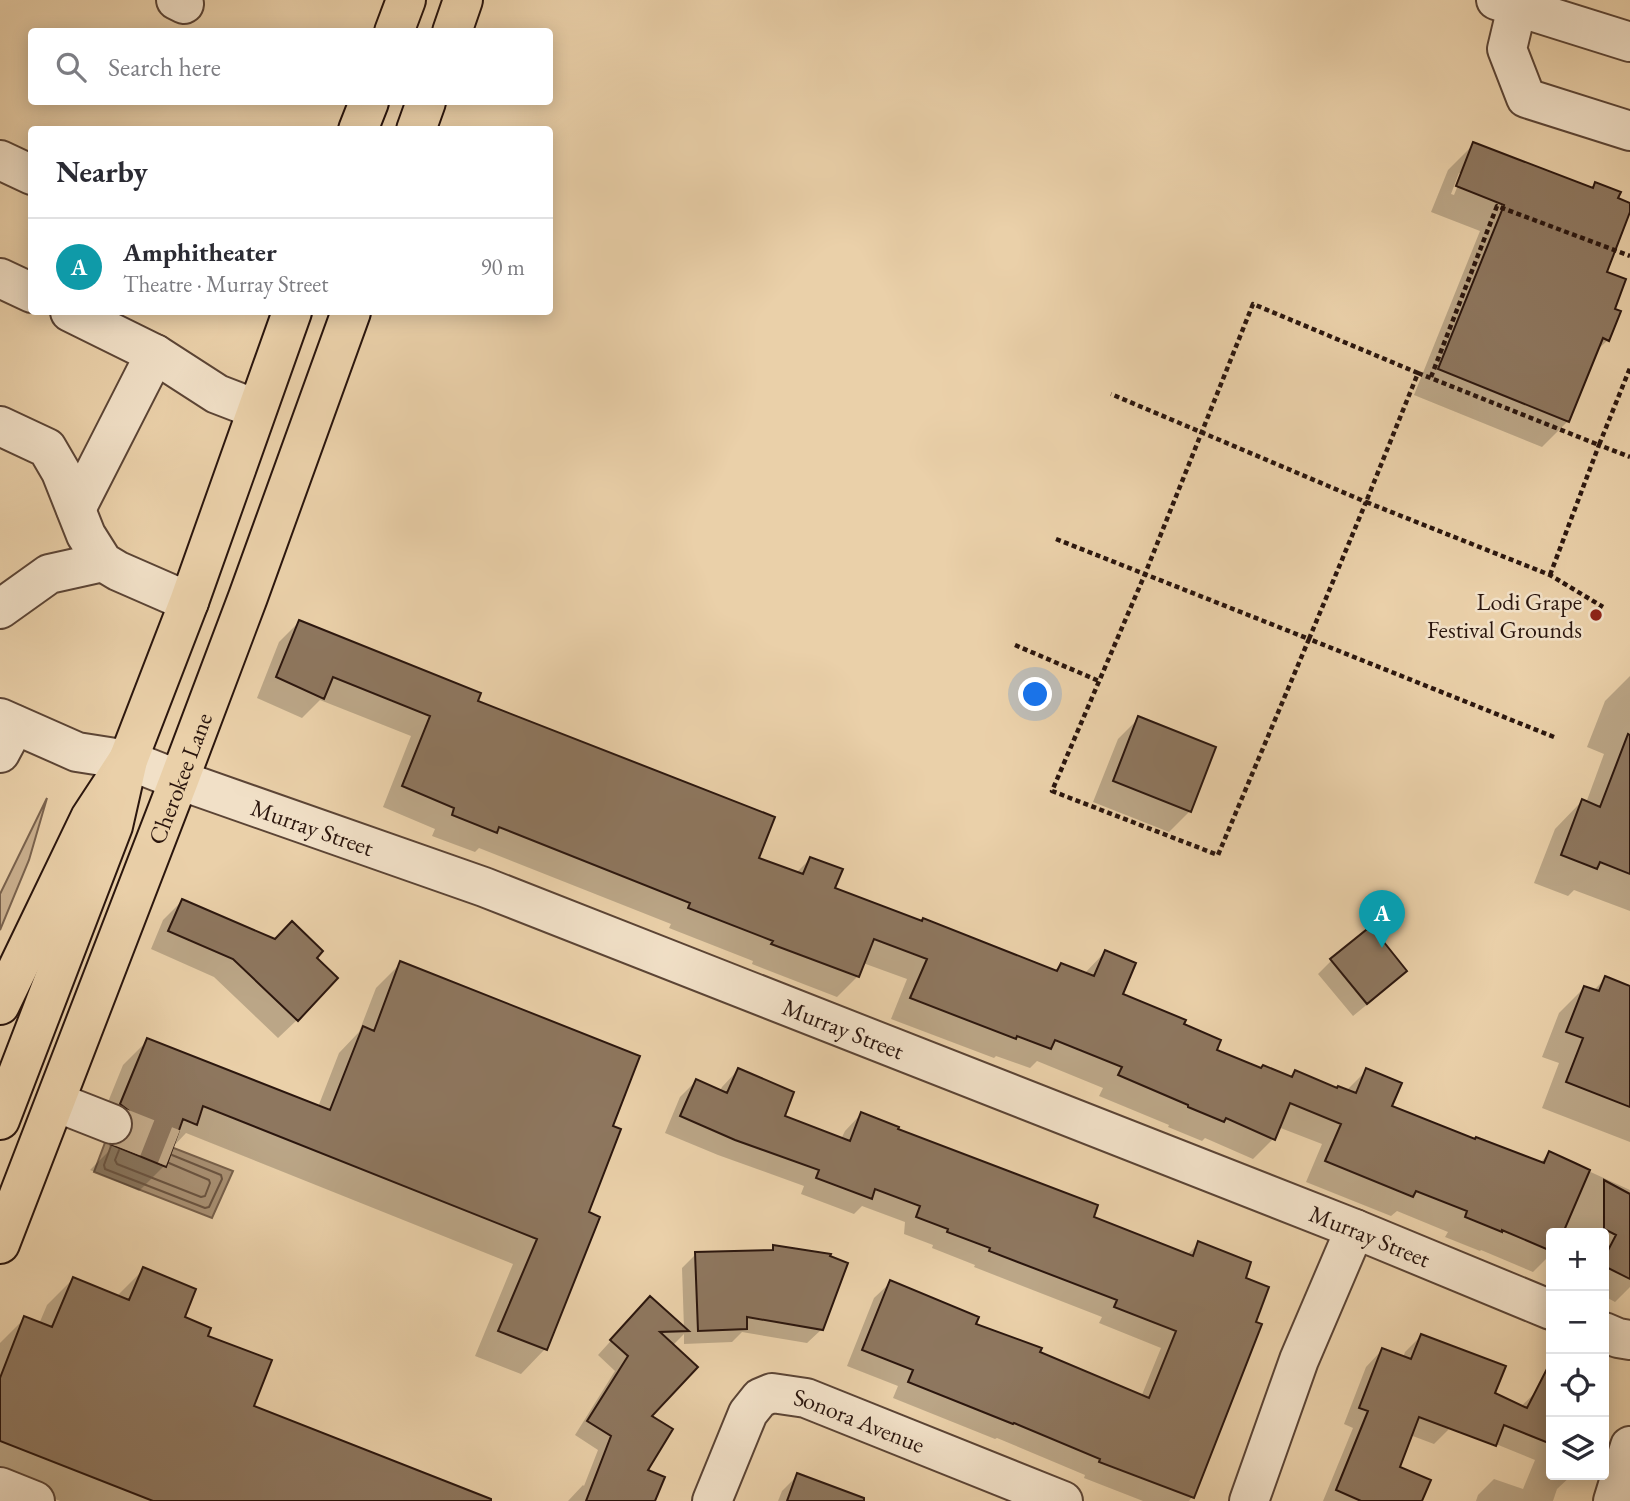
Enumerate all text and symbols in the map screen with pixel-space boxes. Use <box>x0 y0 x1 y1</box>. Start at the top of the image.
search box <box>28 28 553 105</box>
icon: search <box>52 48 90 86</box>
text: Search here <box>108 50 221 84</box>
text: Nearby <box>56 152 148 191</box>
text: Amphitheater <box>123 235 277 269</box>
text: A <box>71 252 87 282</box>
text: 90 m <box>480 252 525 282</box>
text: Theatre · Murray Street <box>123 269 328 299</box>
place label: Lodi Grape Festival Grounds <box>1427 586 1582 645</box>
marker: Lodi Grape Festival Grounds <box>1588 607 1604 623</box>
your location <box>1018 677 1052 711</box>
street label: Cherokee Lane <box>140 708 219 849</box>
street label: Murray Street <box>247 791 378 863</box>
pin: A <box>1359 890 1405 948</box>
street label: Murray Street <box>778 990 909 1066</box>
street label: Murray Street <box>1305 1197 1436 1274</box>
map controls <box>1546 1228 1609 1480</box>
button: + <box>1546 1228 1609 1291</box>
button: − <box>1546 1291 1609 1354</box>
button: locate <box>1546 1354 1609 1417</box>
street label: Sonora Avenue <box>792 1381 930 1460</box>
button: layers <box>1546 1417 1609 1480</box>

